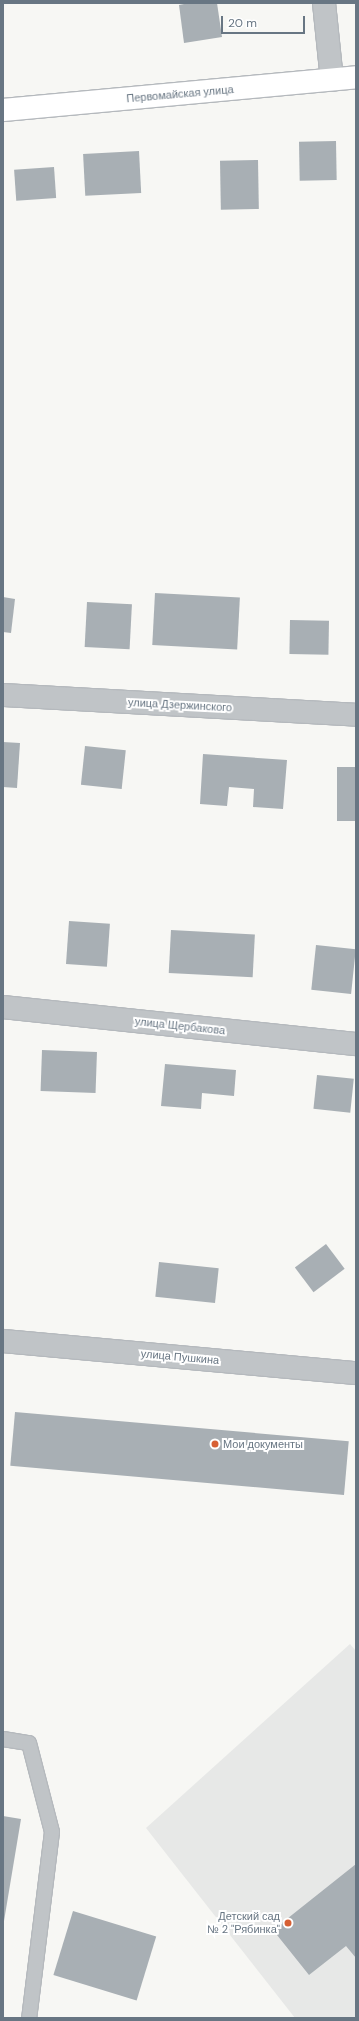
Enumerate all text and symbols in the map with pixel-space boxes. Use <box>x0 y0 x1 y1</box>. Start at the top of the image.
scale bar <box>223 8 307 34</box>
text: 20 m <box>228 15 257 31</box>
street label: Первомайская улица <box>126 83 234 105</box>
street label: улица Дзержинского <box>128 696 232 714</box>
street label: улица Щербакова <box>134 1015 226 1037</box>
street label: улица Пушкина <box>140 1347 220 1367</box>
place label: Мои документы <box>223 1437 303 1451</box>
marker: Мои документы <box>210 1439 220 1449</box>
place label: Детский сад № 2 "Рябинка" <box>207 1910 280 1936</box>
marker: Детский сад № 2 "Рябинка" <box>283 1918 293 1928</box>

